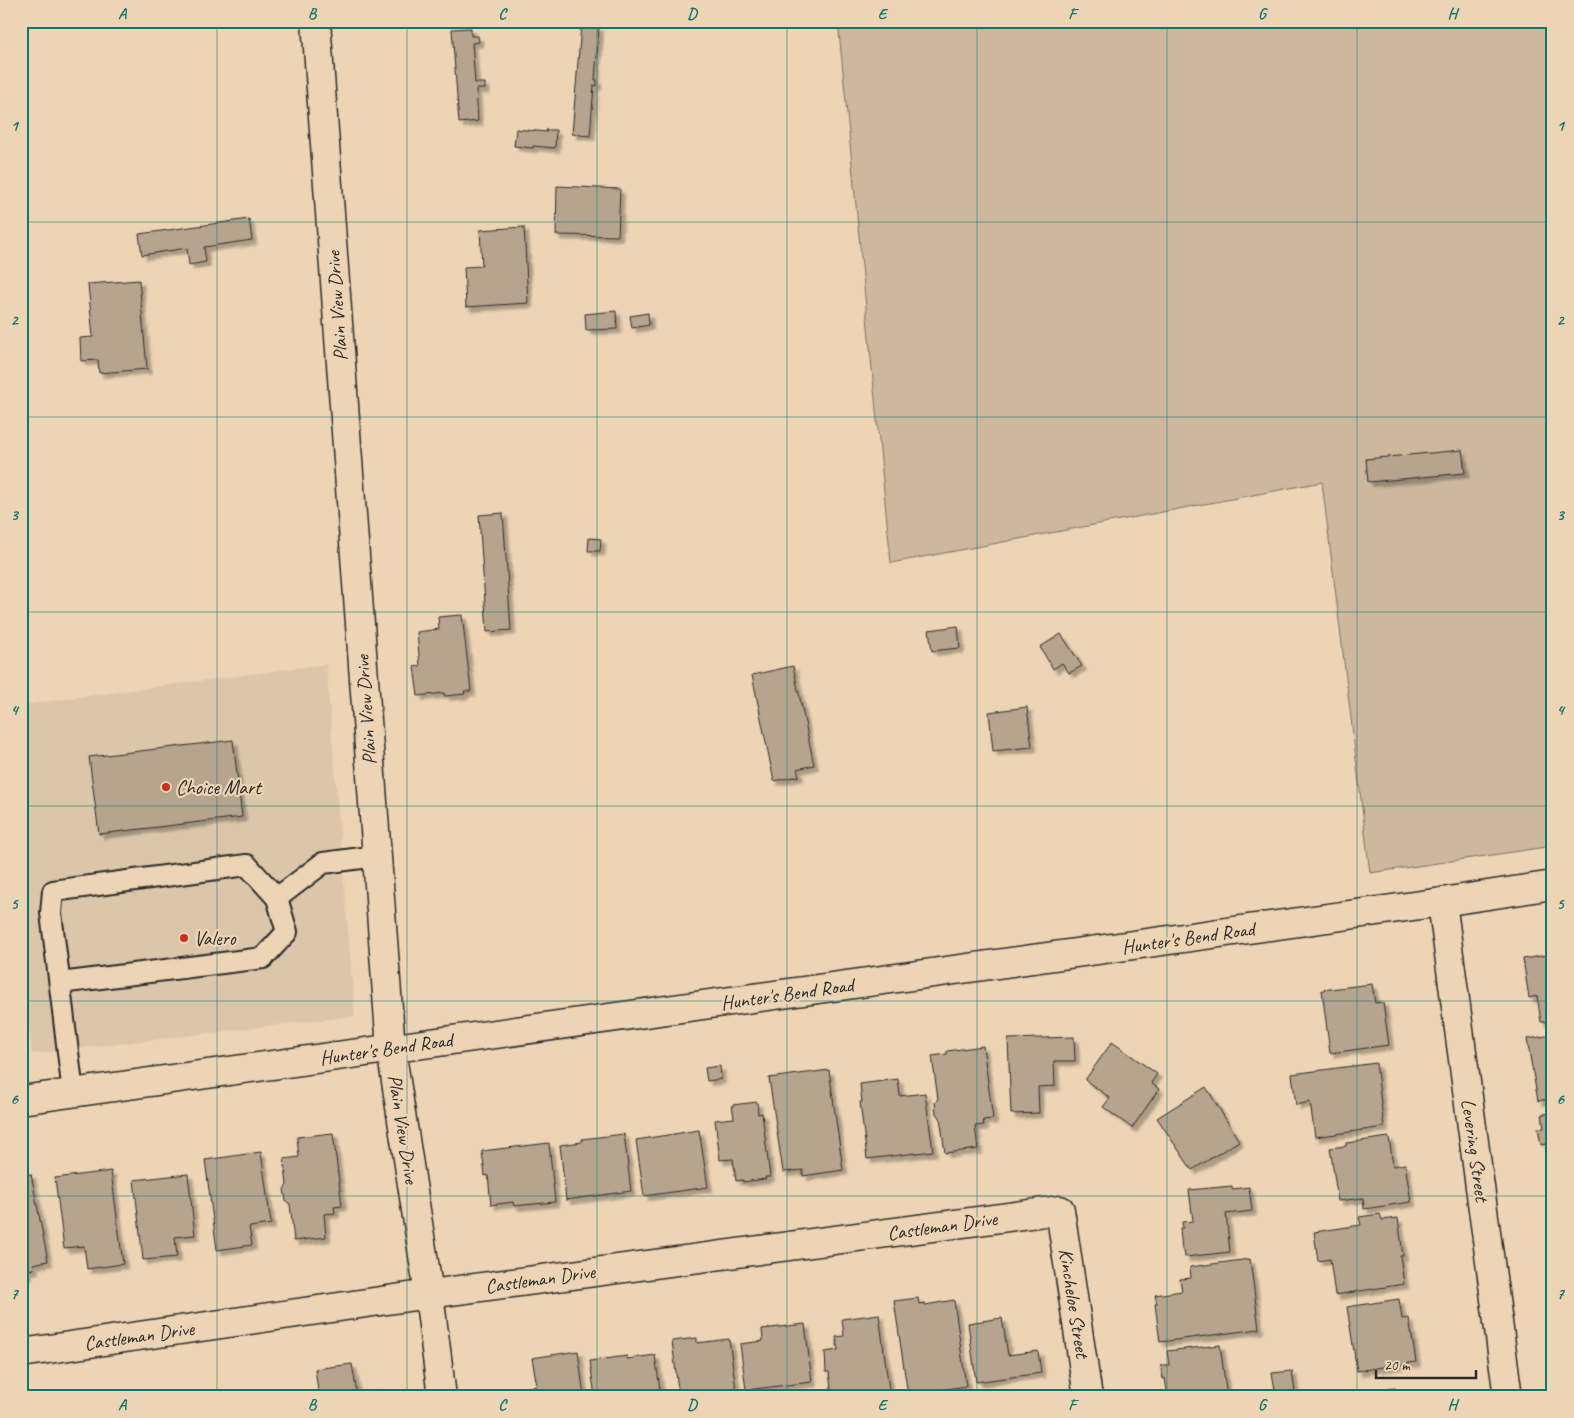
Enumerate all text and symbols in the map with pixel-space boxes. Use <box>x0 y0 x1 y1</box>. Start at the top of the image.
text: A <box>118 4 128 24</box>
text: B <box>308 4 318 24</box>
text: C <box>498 4 508 24</box>
text: D <box>687 4 698 24</box>
text: E <box>878 4 889 24</box>
text: F <box>1068 4 1079 24</box>
text: G <box>1258 4 1268 24</box>
text: H <box>1447 4 1459 24</box>
text: 1 <box>10 116 19 136</box>
text: 1 <box>1556 116 1565 136</box>
street label: Plain View Drive <box>321 249 353 362</box>
text: 2 <box>10 310 19 330</box>
text: 2 <box>1556 310 1565 330</box>
text: 3 <box>10 505 19 525</box>
text: 3 <box>1556 505 1565 525</box>
street label: Plain View Drive <box>350 653 382 766</box>
text: 4 <box>10 700 19 720</box>
text: 4 <box>1556 700 1565 720</box>
place label: Choice Mart <box>176 775 263 800</box>
marker: Choice Mart <box>160 781 172 793</box>
text: 5 <box>11 894 20 914</box>
text: 5 <box>1557 894 1566 914</box>
street label: Hunter's Bend Road <box>1120 916 1259 960</box>
place label: Valero <box>194 926 237 951</box>
marker: Valero <box>178 932 190 944</box>
street label: Hunter's Bend Road <box>719 972 858 1016</box>
street label: Hunter's Bend Road <box>318 1027 457 1071</box>
street label: Plain View Drive <box>382 1073 424 1187</box>
text: 6 <box>10 1089 19 1109</box>
text: 6 <box>1556 1089 1565 1109</box>
street label: Levering Street <box>1455 1097 1495 1205</box>
street label: Castleman Drive <box>886 1206 1000 1246</box>
street label: Kincheloe Street <box>1053 1246 1095 1362</box>
street label: Castleman Drive <box>484 1259 598 1299</box>
text: 7 <box>10 1284 19 1304</box>
text: 7 <box>1556 1284 1565 1304</box>
street label: Castleman Drive <box>83 1316 197 1356</box>
scale bar <box>1376 1348 1476 1380</box>
text: 20 m <box>1384 1356 1411 1375</box>
text: A <box>118 1395 128 1415</box>
text: B <box>308 1395 318 1415</box>
text: C <box>498 1395 508 1415</box>
text: D <box>687 1395 698 1415</box>
text: E <box>878 1395 889 1415</box>
text: F <box>1068 1395 1079 1415</box>
text: G <box>1258 1395 1268 1415</box>
text: H <box>1447 1395 1459 1415</box>

